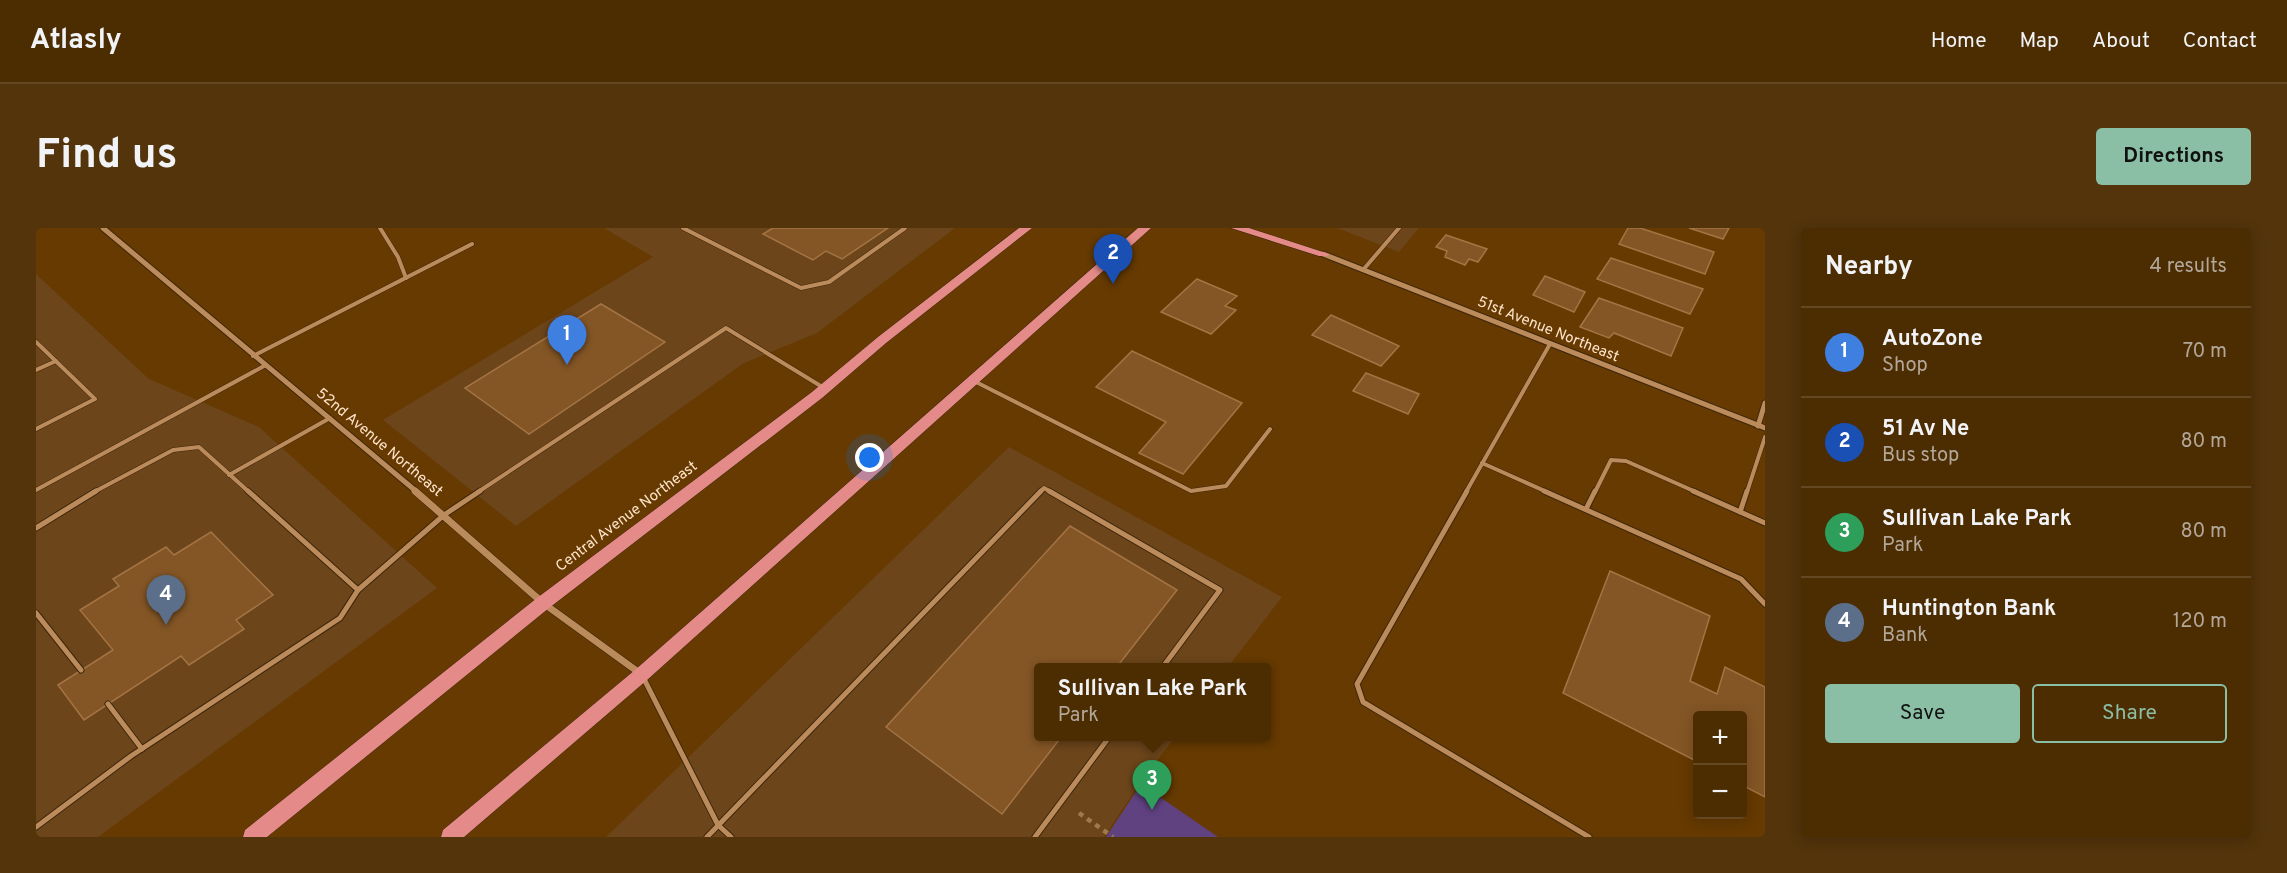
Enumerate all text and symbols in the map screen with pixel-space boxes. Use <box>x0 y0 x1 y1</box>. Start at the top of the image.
text: Atlasly <box>30 23 122 59</box>
text: Home <box>1931 28 1987 55</box>
text: Map <box>2020 28 2059 55</box>
text: About <box>2092 28 2150 55</box>
text: Contact <box>2183 28 2257 55</box>
button: Directions <box>2096 128 2251 185</box>
text: Find us <box>36 130 177 183</box>
pin: 2 <box>1094 235 1132 284</box>
text: Nearby <box>1825 251 1913 284</box>
text: 4 results <box>2150 254 2227 280</box>
street label: 51st Avenue Northeast <box>1474 293 1622 367</box>
pin: 1 <box>548 316 586 365</box>
text: AutoZone <box>1882 326 1983 353</box>
text: 1 <box>1841 339 1849 365</box>
text: 70 m <box>2183 339 2227 365</box>
text: Shop <box>1882 353 1928 379</box>
street label: 52nd Avenue Northeast <box>312 384 446 502</box>
text: 51 Av Ne <box>1882 416 1969 443</box>
text: 2 <box>1838 429 1851 455</box>
text: 80 m <box>2181 429 2227 455</box>
your location <box>855 443 884 472</box>
text: Bus stop <box>1882 443 1959 469</box>
street label: Central Avenue Northeast <box>552 457 702 577</box>
text: Sullivan Lake Park <box>1882 506 2072 533</box>
text: 3 <box>1839 519 1851 545</box>
text: 80 m <box>2181 519 2227 545</box>
text: Park <box>1882 533 1923 559</box>
pin: 4 <box>146 576 186 625</box>
text: Huntington Bank <box>1882 596 2056 623</box>
text: 4 <box>1838 609 1851 635</box>
text: 120 m <box>2173 609 2227 635</box>
text: Bank <box>1882 623 1928 649</box>
popup <box>1034 663 1271 741</box>
text: Sullivan Lake Park <box>1058 676 1247 703</box>
button: Save <box>1825 684 2020 743</box>
button: Share <box>2032 684 2227 743</box>
text: Park <box>1058 703 1099 729</box>
map controls <box>1693 711 1747 819</box>
button: + <box>1693 711 1747 765</box>
pin: 3 <box>1132 760 1172 810</box>
button: − <box>1693 765 1747 819</box>

